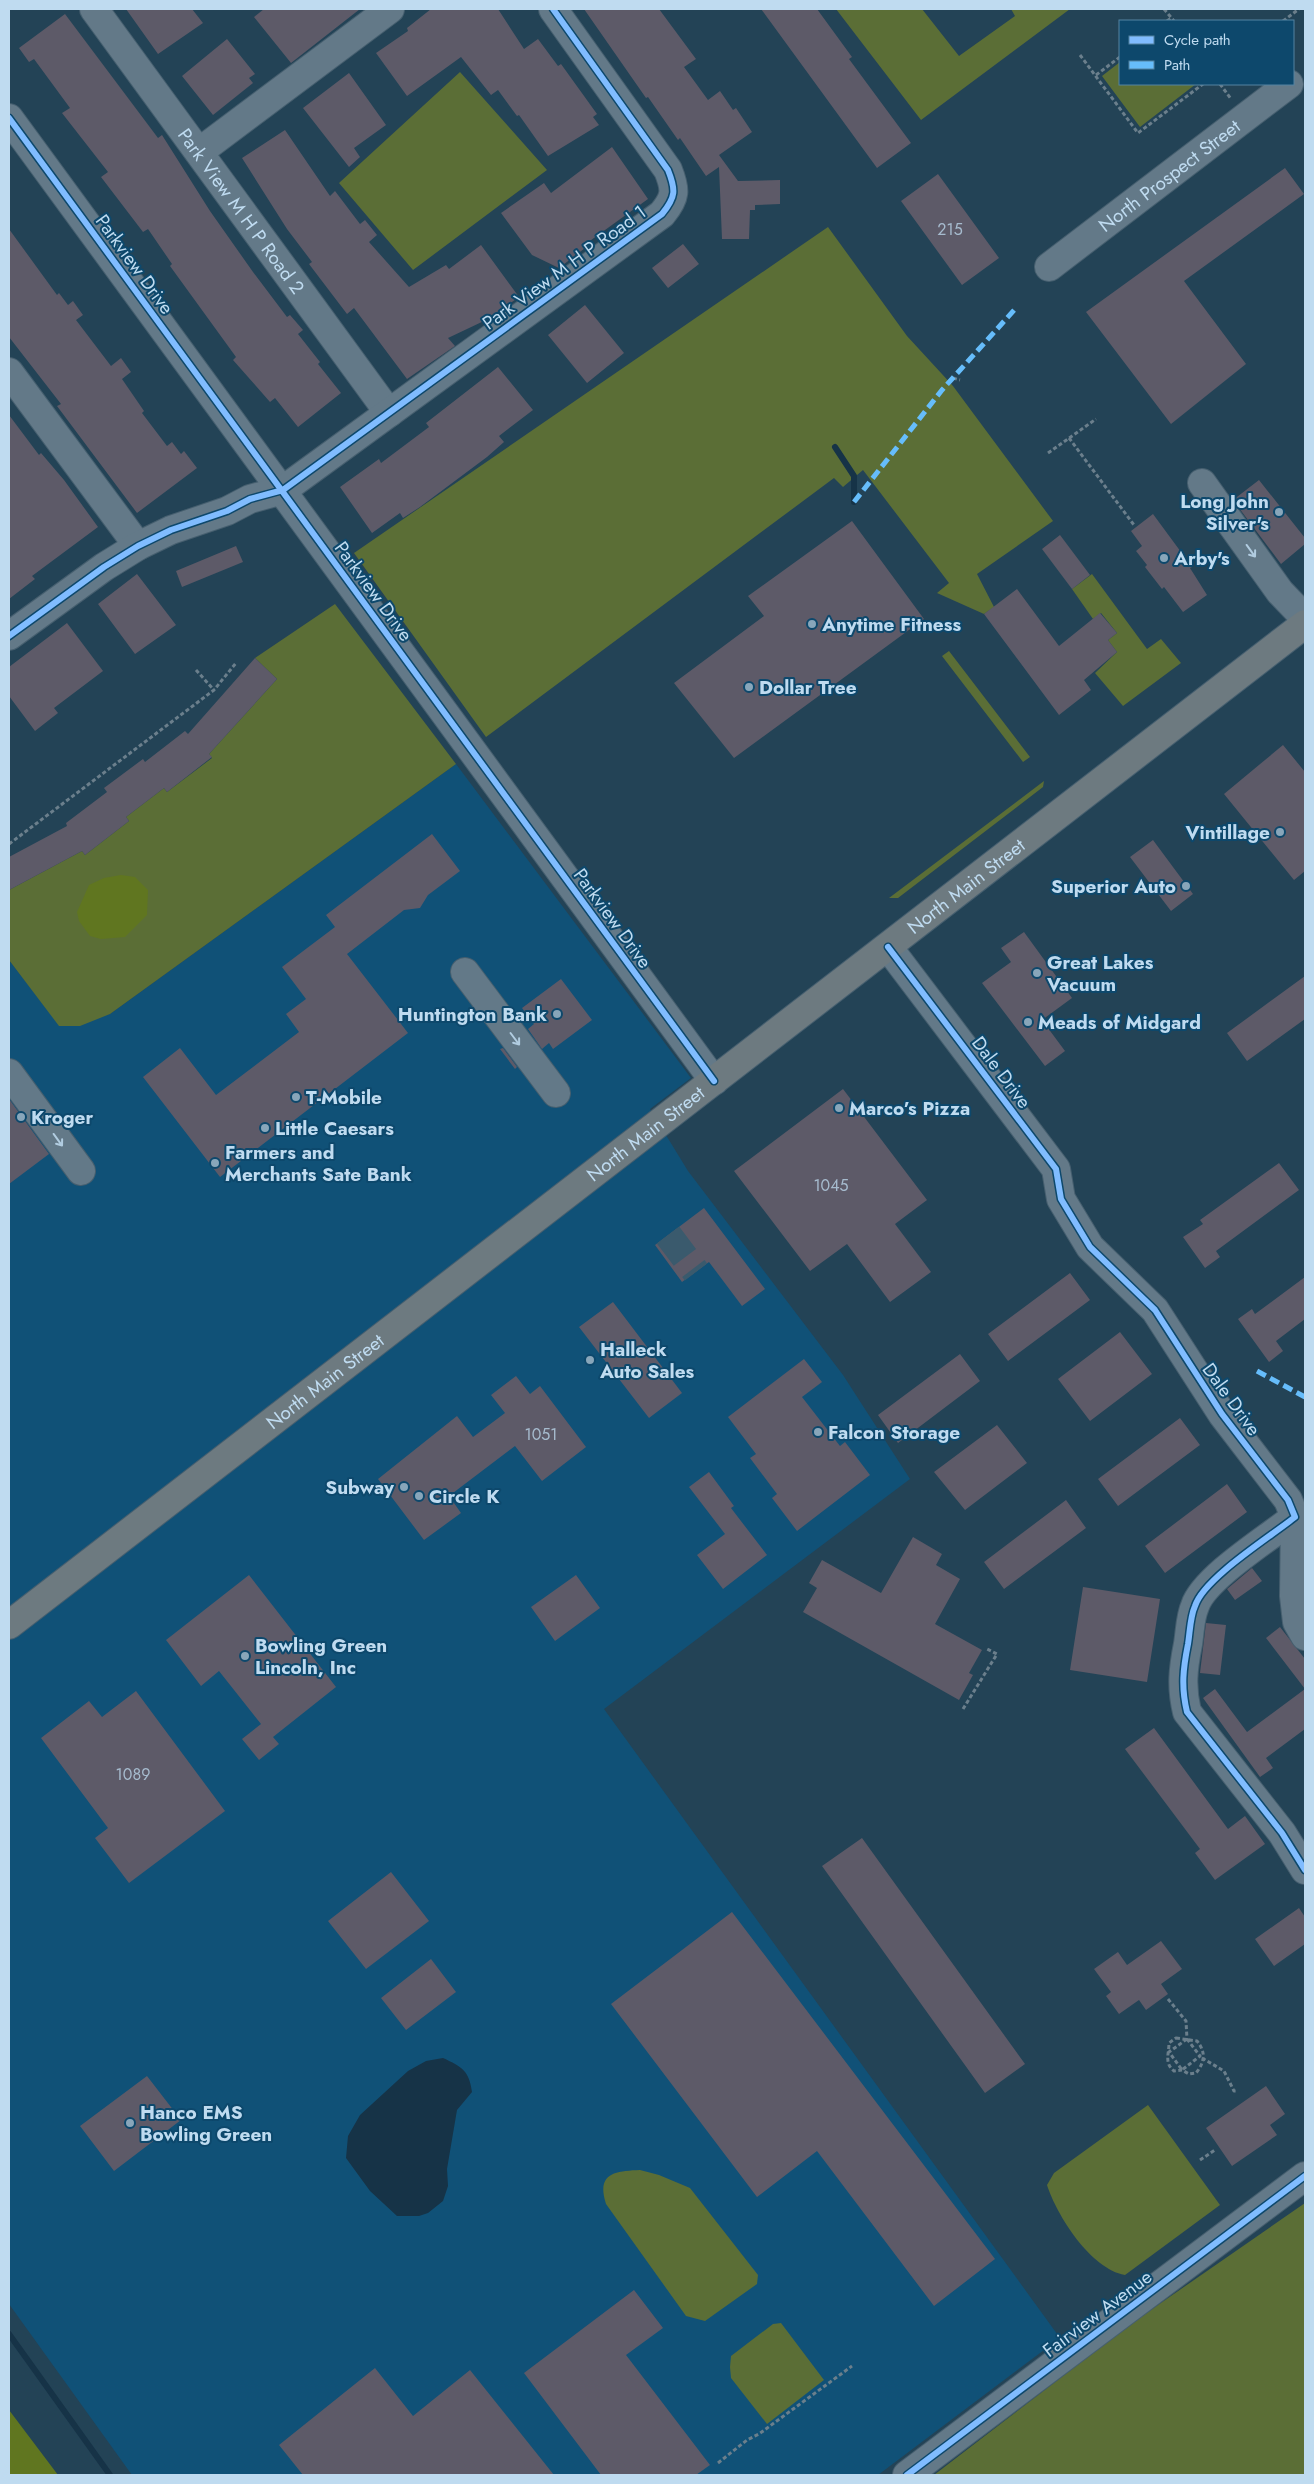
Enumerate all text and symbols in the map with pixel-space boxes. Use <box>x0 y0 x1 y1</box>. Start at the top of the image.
legend <box>1119 20 1294 85</box>
text: Cycle path <box>1164 29 1231 51</box>
text: Path <box>1164 54 1190 76</box>
street label: North Prospect Street <box>1093 113 1246 239</box>
street label: Park View M H P Road 2 <box>171 123 311 300</box>
street label: Park View M H P Road 1 <box>477 199 652 336</box>
street label: Parkview Drive <box>89 209 180 320</box>
house number: 215 <box>937 218 963 241</box>
place label: Long John Silver's <box>1180 488 1269 537</box>
marker: Long John Silver's <box>1273 506 1285 518</box>
street label: Parkview Drive <box>328 536 419 647</box>
one-way arrow <box>1246 544 1256 558</box>
place label: Arby's <box>1173 545 1230 572</box>
marker: Arby's <box>1158 552 1170 564</box>
place label: Anytime Fitness <box>821 611 961 638</box>
marker: Anytime Fitness <box>806 618 818 630</box>
place label: Dollar Tree <box>759 674 857 701</box>
marker: Dollar Tree <box>743 681 755 693</box>
place label: Vintillage <box>1185 819 1270 846</box>
marker: Vintillage <box>1274 826 1286 838</box>
street label: North Main Street <box>902 832 1031 941</box>
street label: Parkview Drive <box>567 863 658 974</box>
place label: Superior Auto <box>1051 873 1176 900</box>
marker: Superior Auto <box>1180 880 1192 892</box>
place label: Great Lakes Vacuum <box>1046 949 1154 998</box>
marker: Great Lakes Vacuum <box>1031 967 1043 979</box>
place label: Huntington Bank <box>398 1001 547 1028</box>
marker: Huntington Bank <box>551 1008 563 1020</box>
place label: Meads of Midgard <box>1038 1009 1201 1036</box>
marker: Meads of Midgard <box>1022 1016 1034 1028</box>
street label: Dale Drive <box>965 1031 1038 1114</box>
one-way arrow <box>510 1032 520 1046</box>
street label: North Main Street <box>581 1079 711 1188</box>
place label: T-Mobile <box>306 1084 382 1111</box>
marker: T-Mobile <box>290 1091 302 1103</box>
place label: Marco’s Pizza <box>849 1095 970 1122</box>
marker: Marco’s Pizza <box>833 1102 845 1114</box>
place label: Kroger <box>31 1104 93 1131</box>
marker: Kroger <box>15 1111 27 1123</box>
place label: Little Caesars <box>275 1115 394 1142</box>
marker: Little Caesars <box>259 1122 271 1134</box>
one-way arrow <box>53 1133 64 1146</box>
place label: Farmers and Merchants Sate Bank <box>225 1139 412 1188</box>
marker: Farmers and Merchants Sate Bank <box>209 1157 221 1169</box>
house number: 1045 <box>813 1174 849 1197</box>
street label: North Main Street <box>260 1327 390 1436</box>
place label: Halleck Auto Sales <box>599 1336 695 1385</box>
marker: Halleck Auto Sales <box>584 1354 596 1366</box>
street label: Dale Drive <box>1196 1357 1267 1441</box>
place label: Falcon Storage <box>828 1419 960 1446</box>
house number: 1051 <box>524 1423 558 1446</box>
marker: Falcon Storage <box>812 1426 824 1438</box>
place label: Subway <box>325 1474 395 1501</box>
marker: Subway <box>398 1481 410 1493</box>
place label: Circle K <box>429 1483 500 1510</box>
marker: Circle K <box>413 1490 425 1502</box>
place label: Bowling Green Lincoln, Inc <box>255 1632 387 1681</box>
marker: Bowling Green Lincoln, Inc <box>239 1650 251 1662</box>
house number: 1089 <box>116 1763 150 1786</box>
place label: Hanco EMS Bowling Green <box>140 2099 272 2148</box>
marker: Hanco EMS Bowling Green <box>124 2117 136 2129</box>
street label: Fairview Avenue <box>1037 2263 1158 2364</box>

